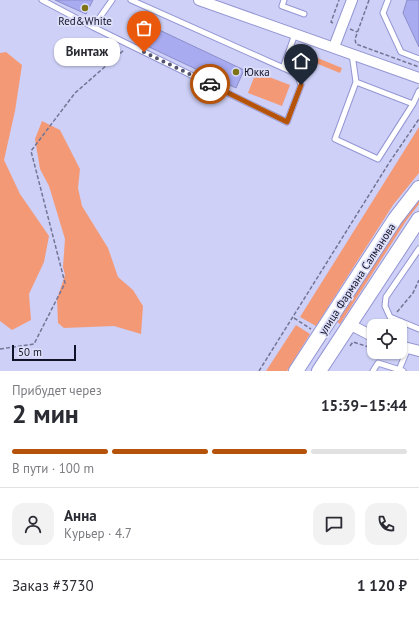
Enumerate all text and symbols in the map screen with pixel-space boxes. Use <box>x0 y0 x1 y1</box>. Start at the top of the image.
marker: Red&White <box>80 3 90 13</box>
pin <box>127 11 161 52</box>
place label: Red&White <box>58 14 112 28</box>
icon: bag <box>133 17 155 39</box>
callout: Винтаж <box>54 38 120 66</box>
text: Винтаж <box>66 43 108 60</box>
pin <box>284 44 318 85</box>
icon: home <box>290 50 312 72</box>
courier <box>190 64 230 104</box>
place label: Юкка <box>244 65 270 79</box>
marker: Юкка <box>231 67 241 77</box>
icon: car <box>199 73 221 95</box>
street label: улица Фармана Салманова <box>316 221 398 337</box>
map controls <box>367 319 407 359</box>
button: locate <box>367 319 407 359</box>
scale bar <box>12 343 76 362</box>
text: 50 m <box>18 345 42 359</box>
text: Прибудет через <box>12 382 102 399</box>
text: 15:39–15:44 <box>321 396 407 415</box>
text: 2 мин <box>12 397 79 430</box>
text: В пути · 100 m <box>12 460 94 477</box>
button: person <box>12 503 54 545</box>
button: chat <box>313 503 355 545</box>
button: phone <box>365 503 407 545</box>
text: Анна <box>64 506 97 525</box>
text: Курьер · 4.7 <box>64 525 132 542</box>
text: Заказ #3730 <box>12 576 94 595</box>
text: 1 120 ₽ <box>357 576 407 595</box>

